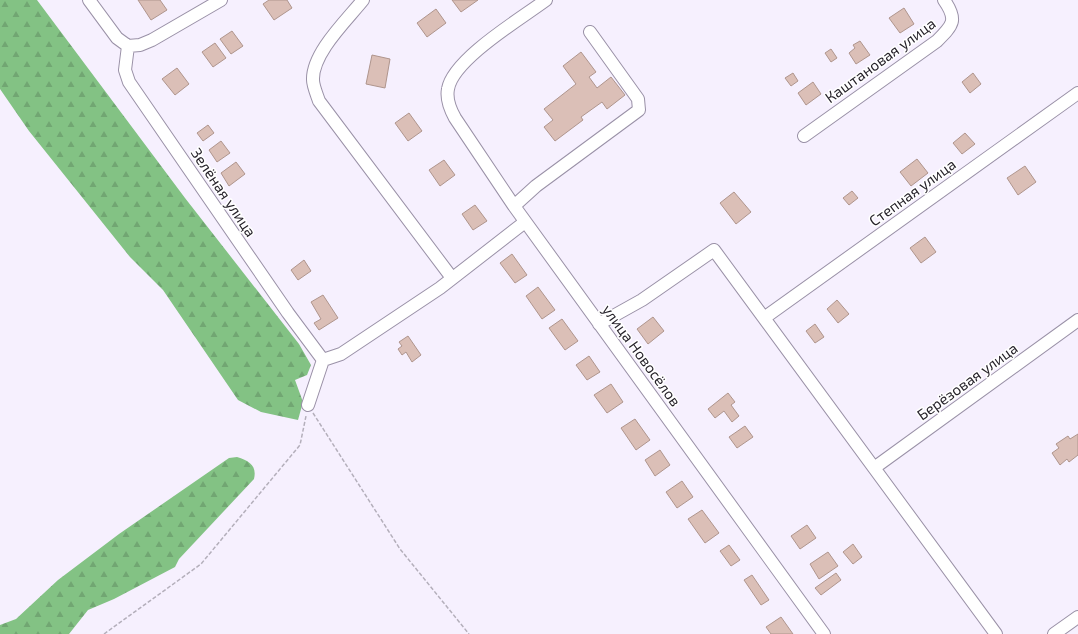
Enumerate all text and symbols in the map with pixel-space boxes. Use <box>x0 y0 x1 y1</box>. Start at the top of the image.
street label: Каштановая улица <box>821 14 939 107</box>
street label: Зелёная улица <box>187 144 260 240</box>
street label: Степная улица <box>865 154 960 230</box>
street label: улица Новосёлов <box>598 301 685 410</box>
street label: Берёзовая улица <box>913 338 1021 424</box>

